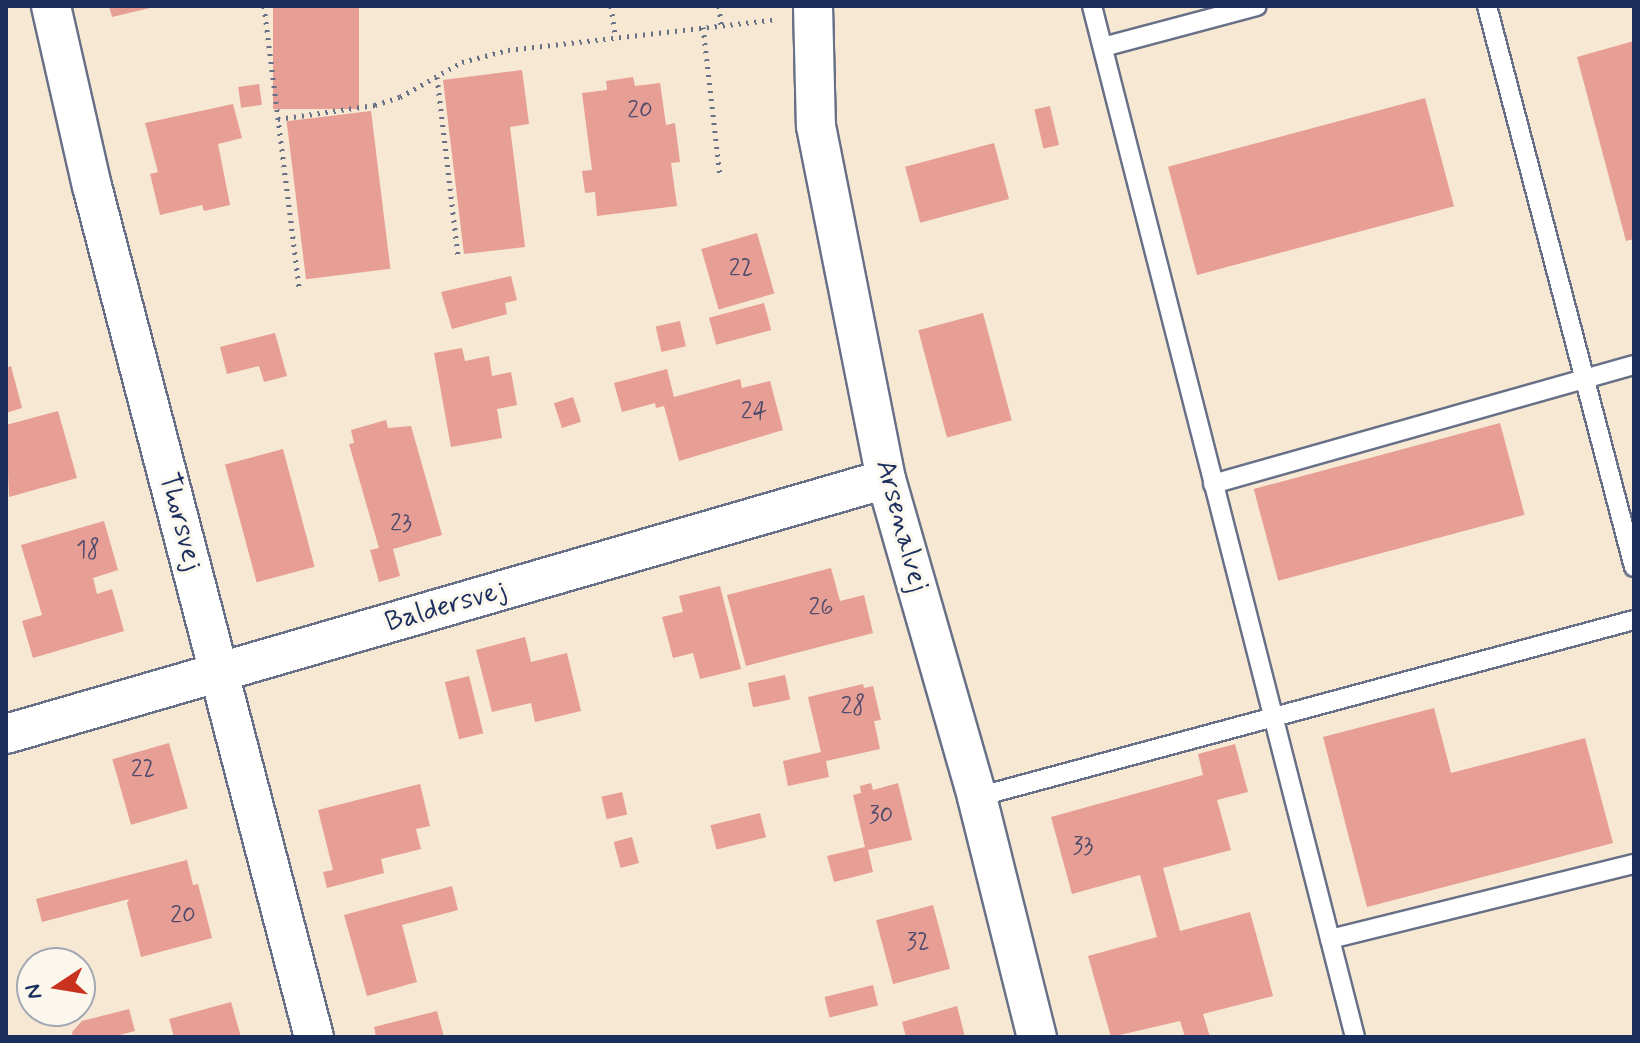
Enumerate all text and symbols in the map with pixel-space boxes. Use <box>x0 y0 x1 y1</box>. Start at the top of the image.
house number: 20 <box>627 97 653 125</box>
house number: 22 <box>729 255 753 283</box>
house number: 24 <box>741 398 767 426</box>
street label: Arsenalvej <box>867 456 935 596</box>
street label: Thorsvej <box>151 469 209 575</box>
house number: 23 <box>390 510 412 538</box>
house number: 18 <box>76 537 100 565</box>
street label: Baldersvej <box>381 574 511 640</box>
house number: 26 <box>808 594 834 622</box>
house number: 28 <box>841 693 865 721</box>
house number: 22 <box>131 756 155 784</box>
house number: 30 <box>869 802 893 830</box>
house number: 33 <box>1073 833 1093 861</box>
house number: 20 <box>170 902 196 930</box>
house number: 32 <box>906 929 930 957</box>
north arrow <box>16 947 96 1027</box>
text: N <box>19 981 50 1002</box>

